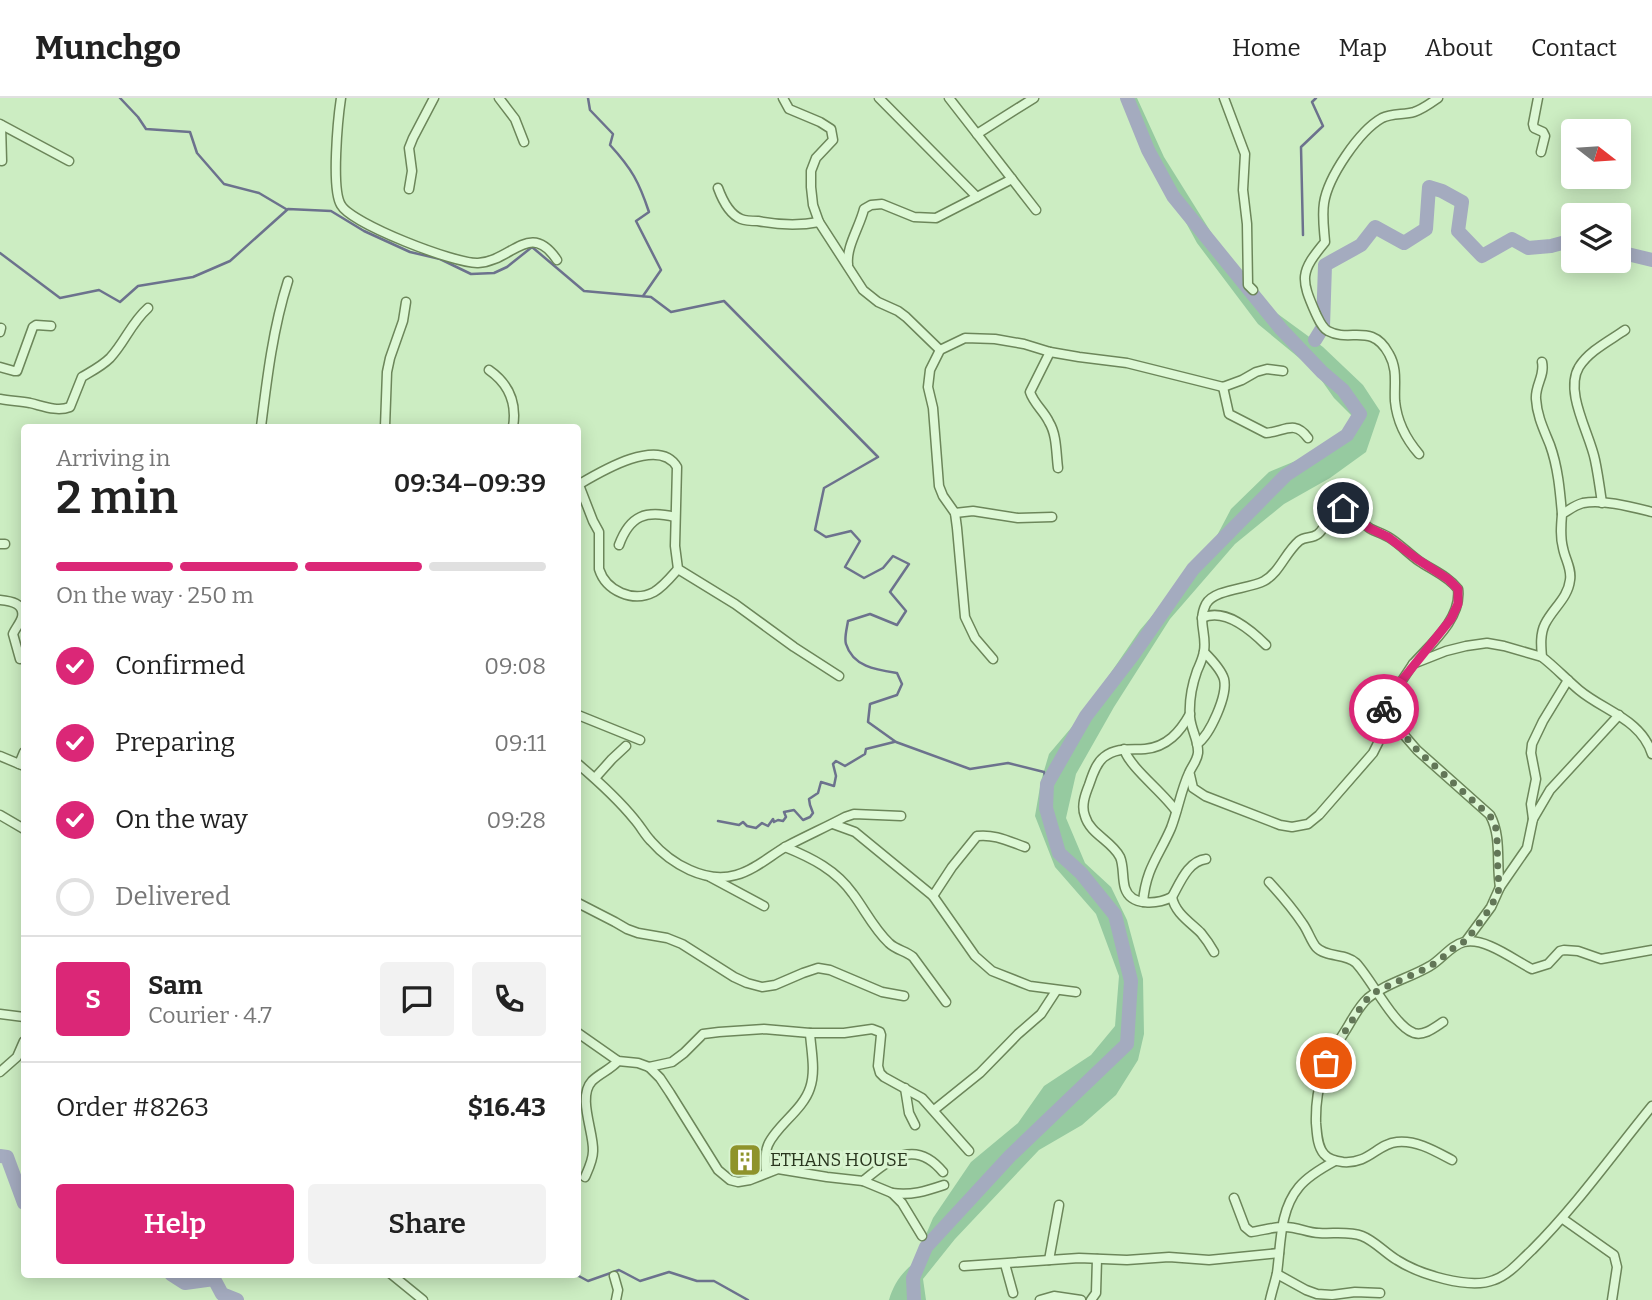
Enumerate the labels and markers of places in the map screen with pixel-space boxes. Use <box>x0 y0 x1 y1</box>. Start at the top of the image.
pin <box>1313 478 1373 538</box>
pin <box>1296 1033 1356 1093</box>
building icon: ETHANS HOUSE <box>726 1141 764 1179</box>
place label: ETHANS HOUSE <box>770 1149 908 1171</box>

